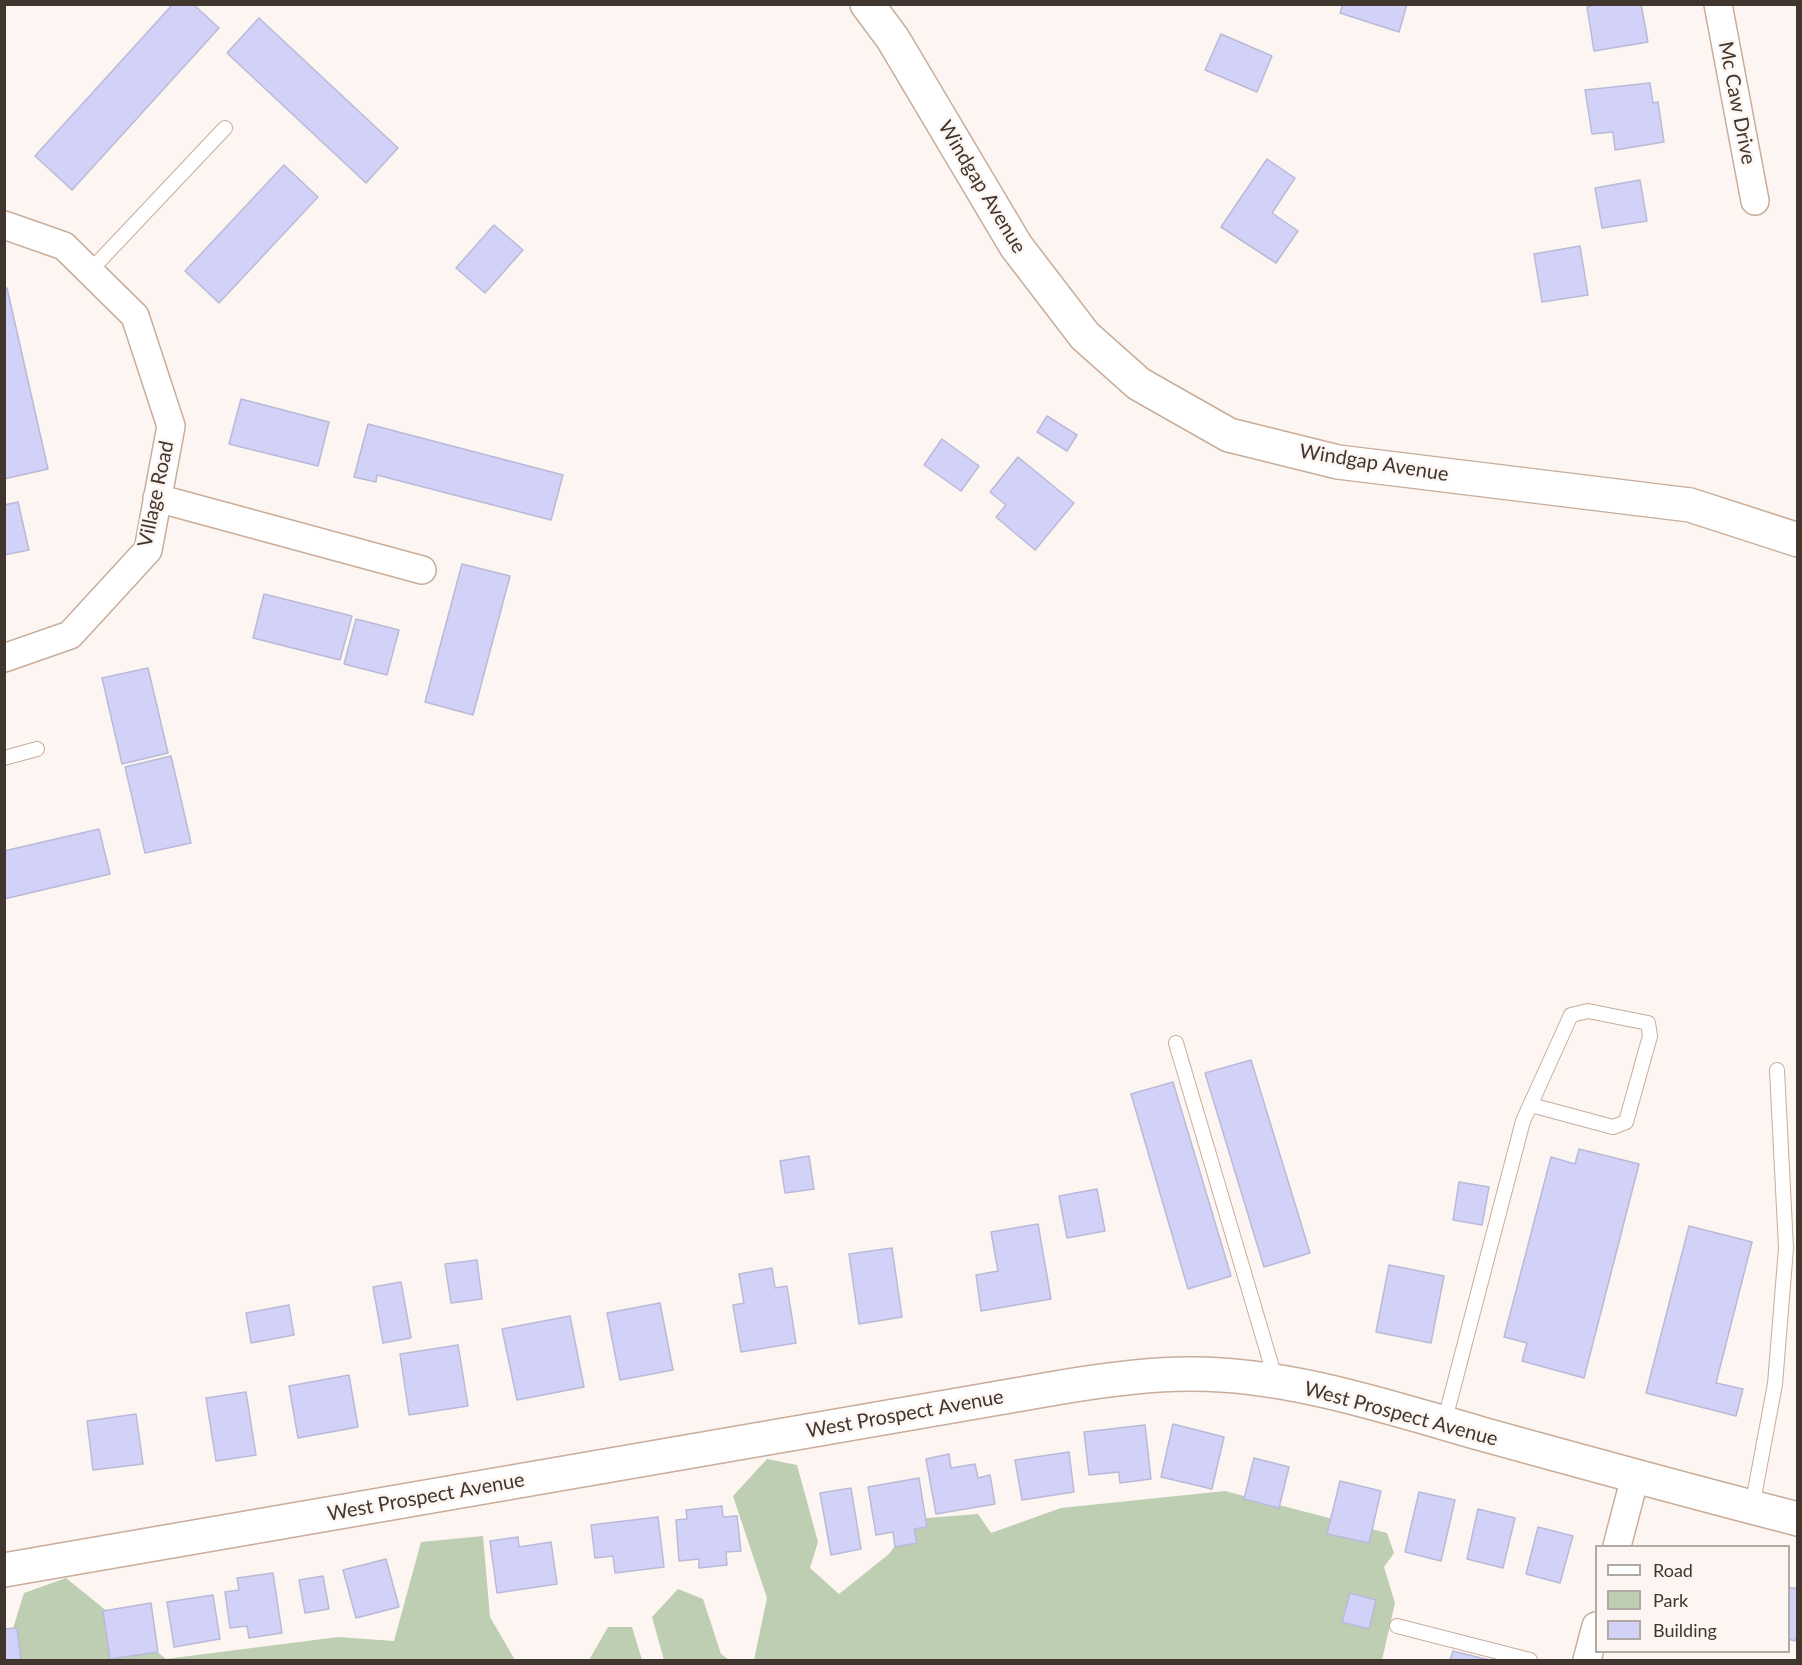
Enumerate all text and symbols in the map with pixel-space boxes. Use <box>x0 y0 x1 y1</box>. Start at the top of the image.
street label: Mc Caw Drive <box>1713 40 1761 166</box>
street label: Windgap Avenue <box>933 116 1031 258</box>
street label: Village Road <box>133 439 179 549</box>
street label: Windgap Avenue <box>1298 439 1450 487</box>
street label: West Prospect Avenue <box>1301 1377 1501 1451</box>
street label: West Prospect Avenue <box>805 1385 1005 1443</box>
street label: West Prospect Avenue <box>326 1468 526 1526</box>
legend <box>1595 1545 1790 1653</box>
text: Road <box>1653 1559 1693 1581</box>
text: Park <box>1653 1589 1688 1611</box>
text: Building <box>1653 1619 1717 1641</box>

